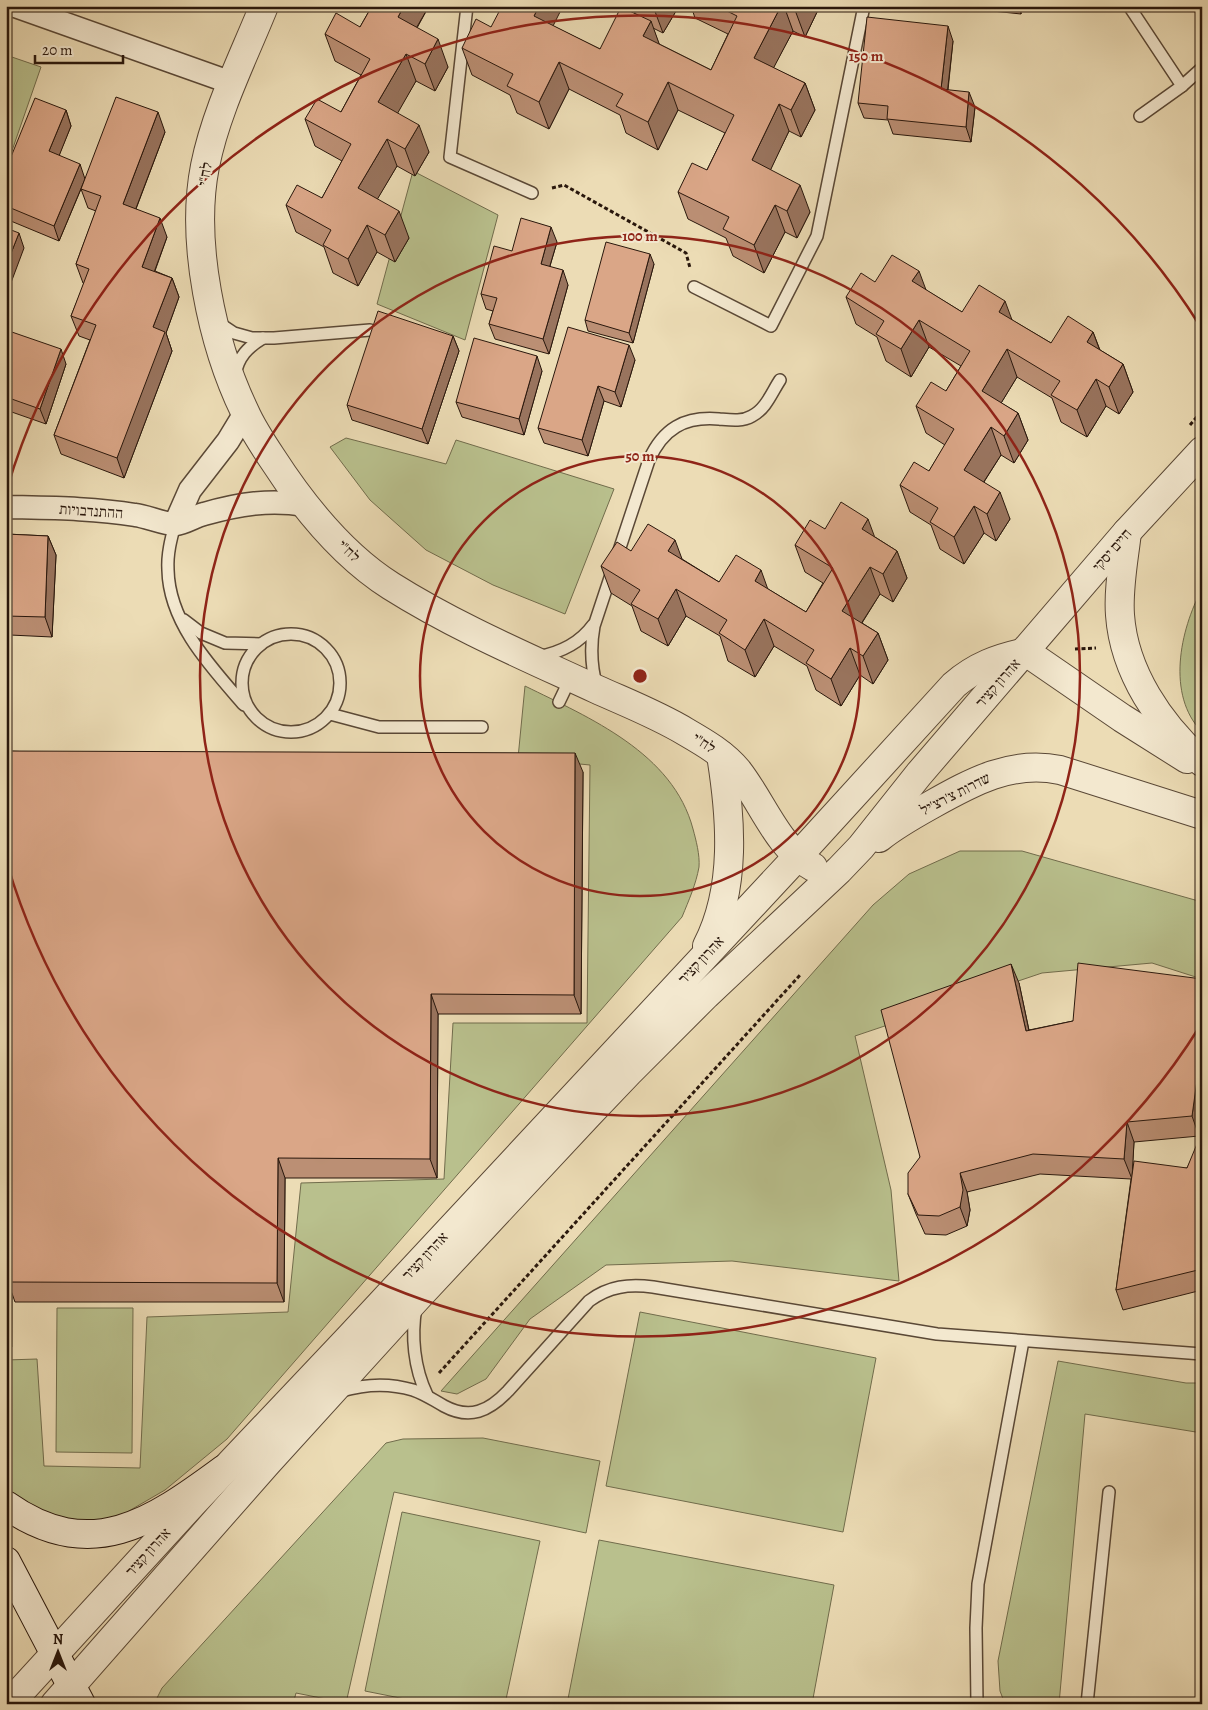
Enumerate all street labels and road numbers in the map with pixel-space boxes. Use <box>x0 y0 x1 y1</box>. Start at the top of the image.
street label: לח"י <box>193 160 217 188</box>
street label: ההתנדבויות <box>58 499 124 523</box>
street label: חיים יסקי <box>1088 524 1136 576</box>
street label: לח"י <box>333 535 365 567</box>
street label: אהרון קציר <box>971 654 1025 712</box>
street label: לח"י <box>688 728 720 758</box>
street label: שדרות צ'רצ'יל <box>916 768 994 820</box>
street label: אהרון קציר <box>673 932 729 988</box>
street label: אהרון קציר <box>397 1228 453 1284</box>
street label: אהרון קציר <box>121 1523 175 1581</box>

